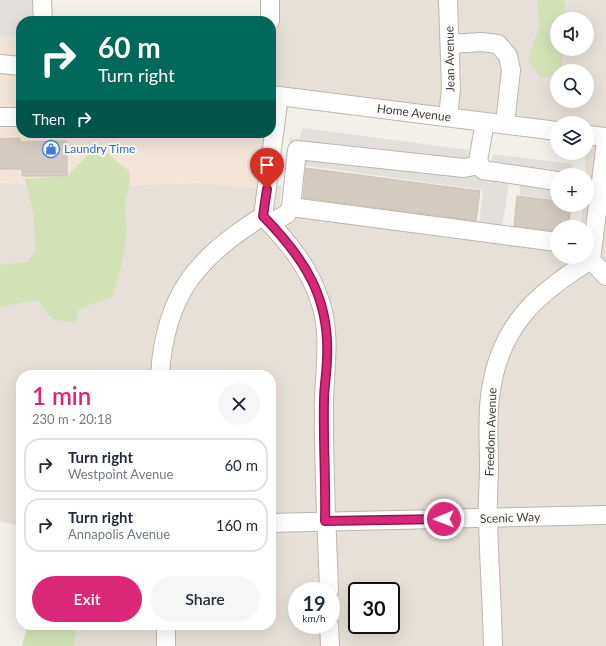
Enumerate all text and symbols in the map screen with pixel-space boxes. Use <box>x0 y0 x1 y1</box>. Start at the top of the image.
map controls <box>550 12 594 264</box>
button: sound <box>550 12 594 56</box>
street label: Jean Avenue <box>441 26 458 92</box>
text: 60 m <box>98 30 161 64</box>
icon: right <box>32 32 84 84</box>
text: Turn right <box>98 64 175 86</box>
button: search <box>550 64 594 108</box>
street label: Home Avenue <box>376 101 452 124</box>
icon: right <box>73 108 95 130</box>
text: Then <box>32 110 65 128</box>
button: layers <box>550 116 594 160</box>
shop icon: Laundry Time <box>41 139 61 159</box>
place label: Laundry Time <box>64 141 135 156</box>
pin <box>250 148 284 189</box>
icon: arrive <box>256 154 278 176</box>
button: + <box>550 168 594 212</box>
button: − <box>550 220 594 264</box>
text: 1 min <box>32 381 91 410</box>
button: close <box>218 383 260 425</box>
street label: Freedom Avenue <box>481 387 500 477</box>
text: 230 m · 20:18 <box>32 411 112 427</box>
text: Turn right <box>68 448 133 466</box>
icon: right <box>34 454 56 476</box>
text: 60 m <box>224 456 258 474</box>
text: Westpoint Avenue <box>68 466 173 482</box>
position arrow <box>423 498 465 540</box>
text: Turn right <box>68 508 133 526</box>
street label: Scenic Way <box>480 509 541 526</box>
icon: right <box>34 514 56 536</box>
text: 160 m <box>216 516 258 534</box>
text: Annapolis Avenue <box>68 526 170 542</box>
button: Exit <box>32 576 142 622</box>
button: Share <box>150 576 260 622</box>
speed limit sign: 30 <box>348 582 400 634</box>
text: 19 <box>302 591 326 615</box>
text: km/h <box>302 612 326 624</box>

